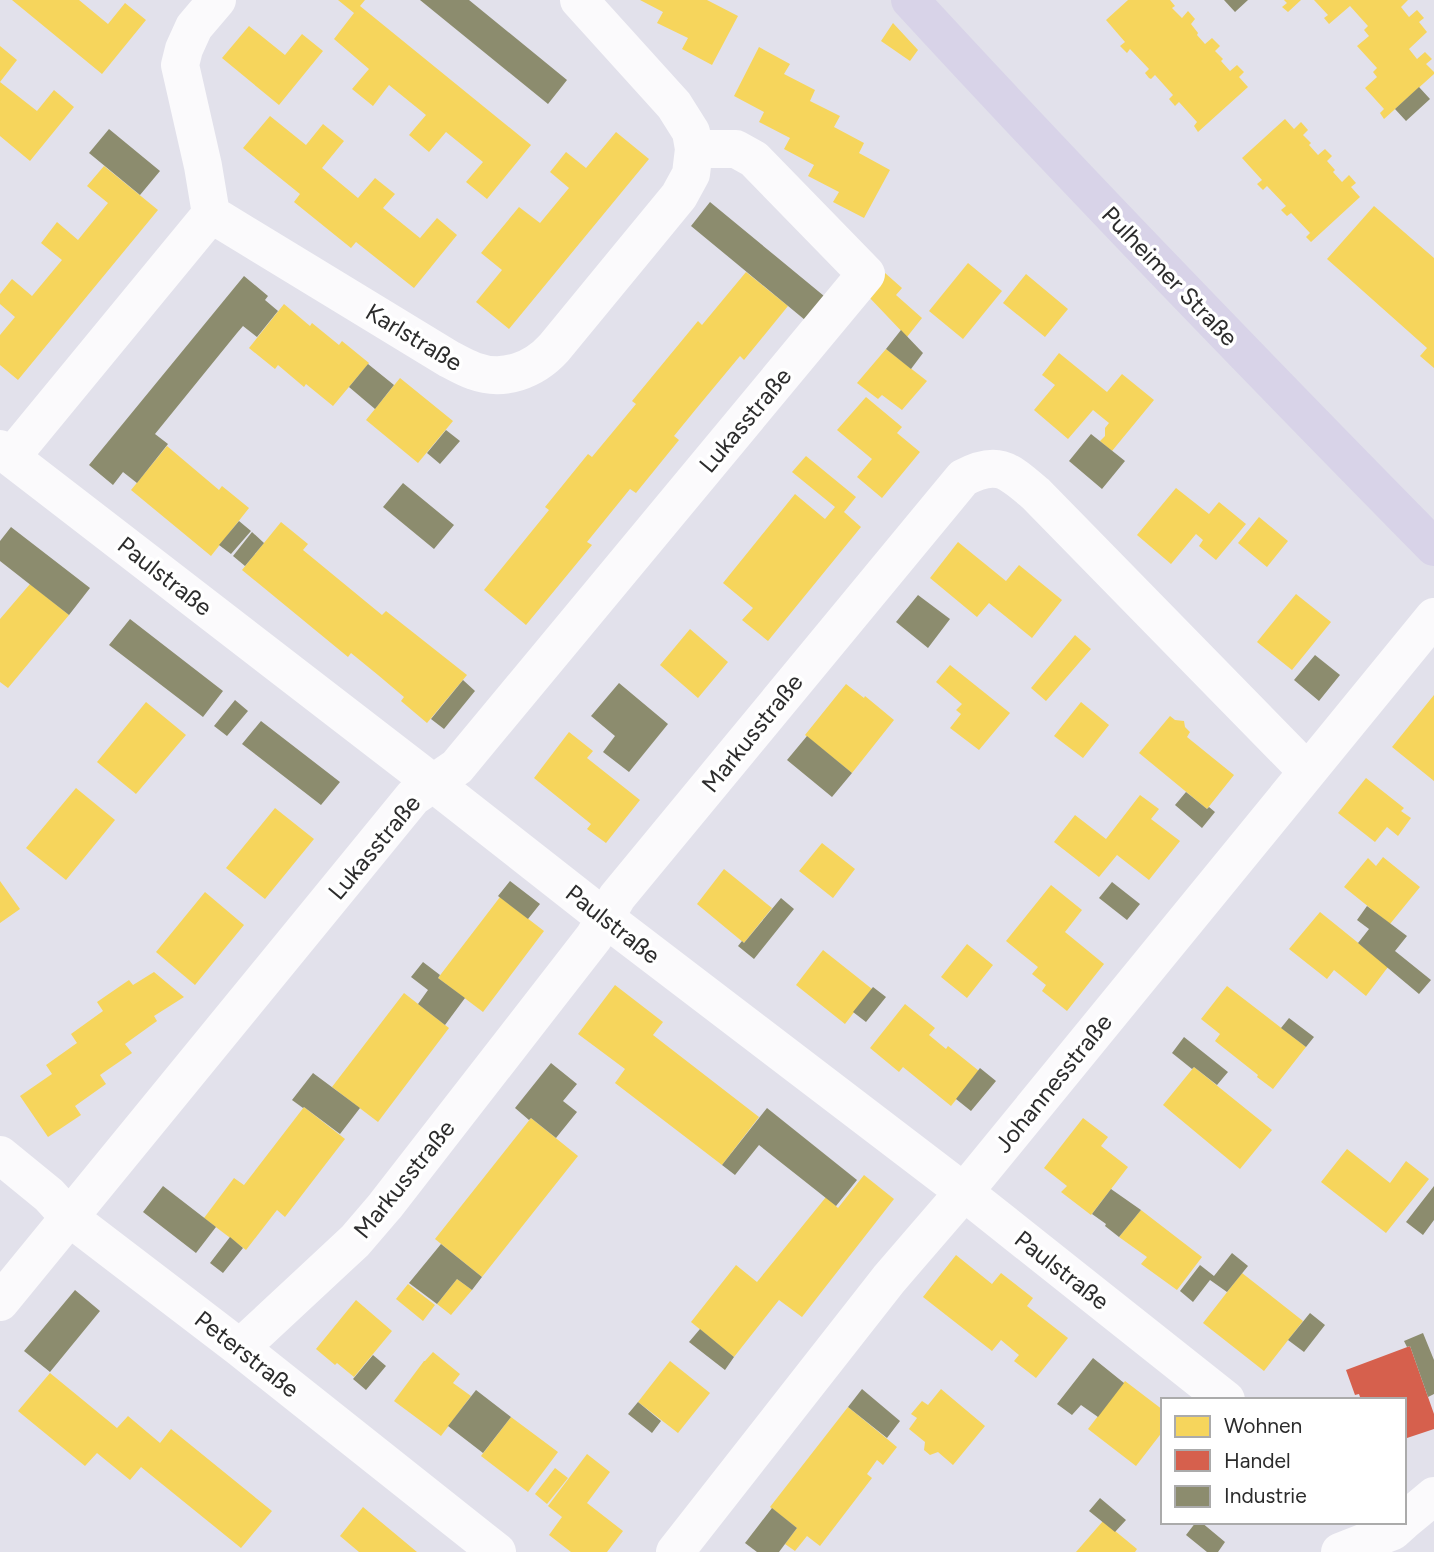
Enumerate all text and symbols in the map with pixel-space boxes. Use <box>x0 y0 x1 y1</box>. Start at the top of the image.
street label: Pulheimer Straße <box>1096 200 1244 352</box>
street label: Karlstraße <box>361 297 467 377</box>
street label: Lukasstraße <box>693 362 797 478</box>
street label: Paulstraße <box>112 530 218 622</box>
street label: Markusstraße <box>695 668 809 798</box>
street label: Lukasstraße <box>322 789 426 905</box>
street label: Paulstraße <box>560 878 666 970</box>
street label: Johannesstraße <box>988 1008 1118 1158</box>
street label: Markusstraße <box>347 1114 461 1244</box>
street label: Paulstraße <box>1009 1224 1115 1316</box>
street label: Peterstraße <box>189 1304 305 1404</box>
legend <box>1161 1398 1406 1524</box>
text: Wohnen <box>1224 1413 1302 1438</box>
text: Handel <box>1224 1448 1291 1473</box>
text: Industrie <box>1224 1483 1307 1508</box>

